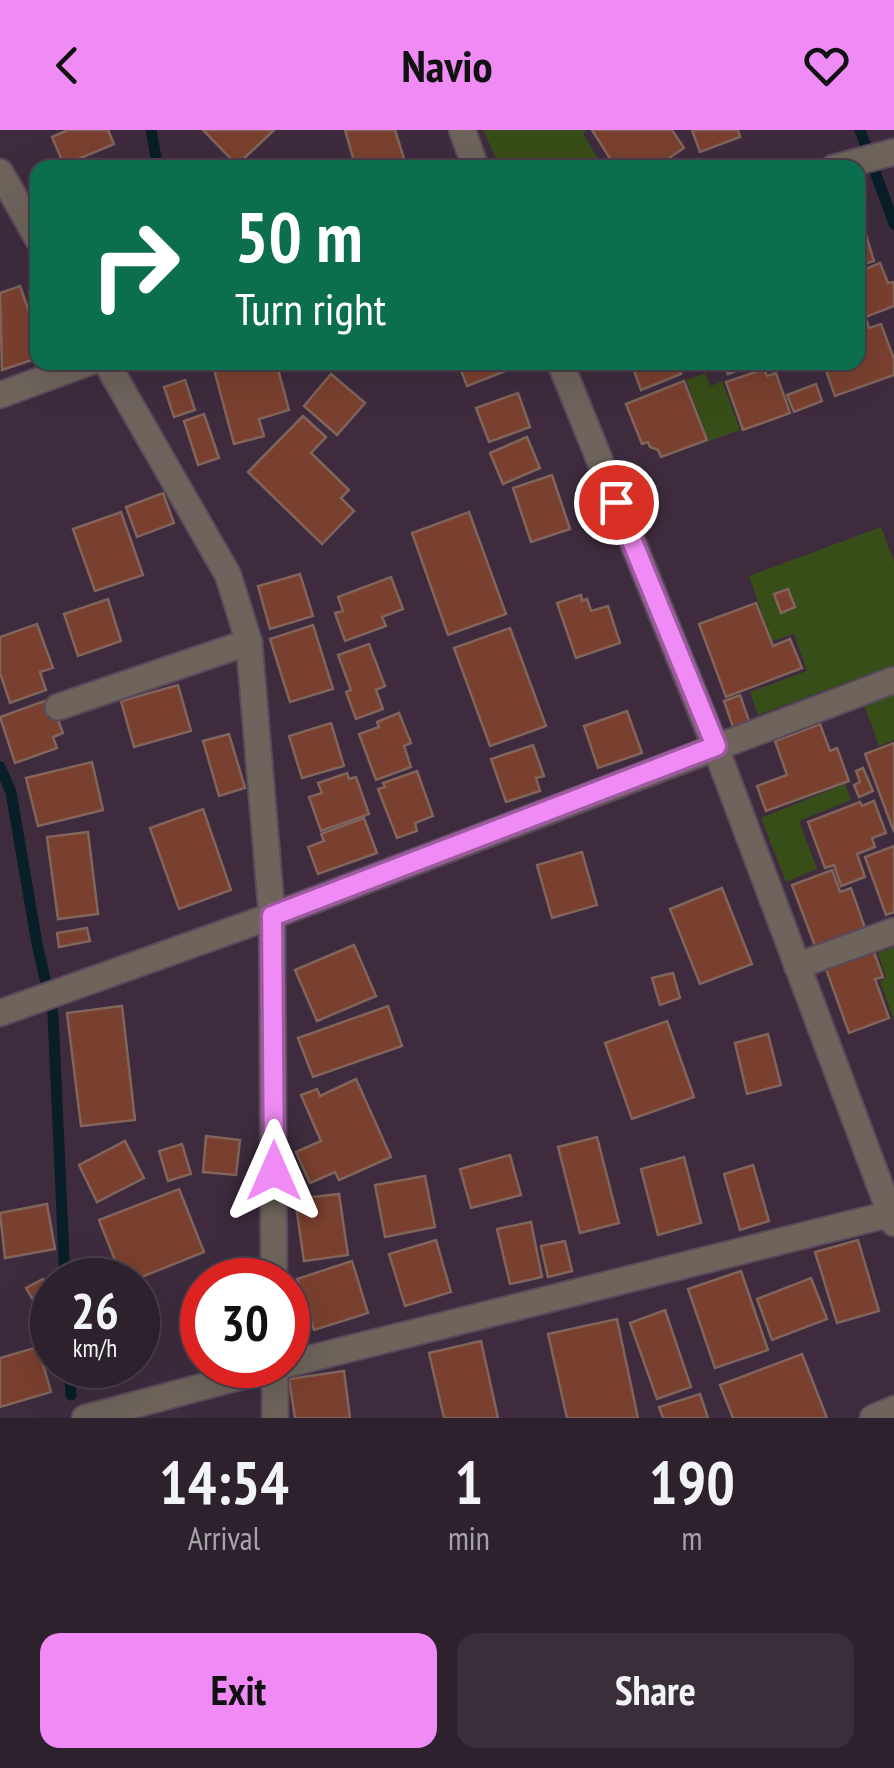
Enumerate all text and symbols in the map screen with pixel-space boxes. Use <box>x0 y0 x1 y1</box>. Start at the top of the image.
text: Navio <box>402 36 493 94</box>
icon: back <box>40 38 95 93</box>
icon: heart <box>799 38 854 93</box>
text: 50 m <box>235 191 363 281</box>
icon: right <box>70 200 200 330</box>
text: Turn right <box>235 279 386 337</box>
pin <box>574 460 659 545</box>
icon: arrive <box>589 475 644 530</box>
position arrow <box>222 1119 326 1223</box>
speed limit sign: 30 <box>180 1258 310 1388</box>
text: 26 <box>71 1278 119 1343</box>
text: km/h <box>73 1332 117 1364</box>
text: 14:54 <box>159 1443 289 1521</box>
text: 1 <box>455 1443 483 1521</box>
text: 190 <box>649 1443 735 1521</box>
text: Arrival <box>188 1517 260 1559</box>
text: min <box>448 1517 490 1559</box>
text: m <box>681 1517 702 1559</box>
button: Exit <box>40 1633 437 1748</box>
button: Share <box>457 1633 854 1748</box>

